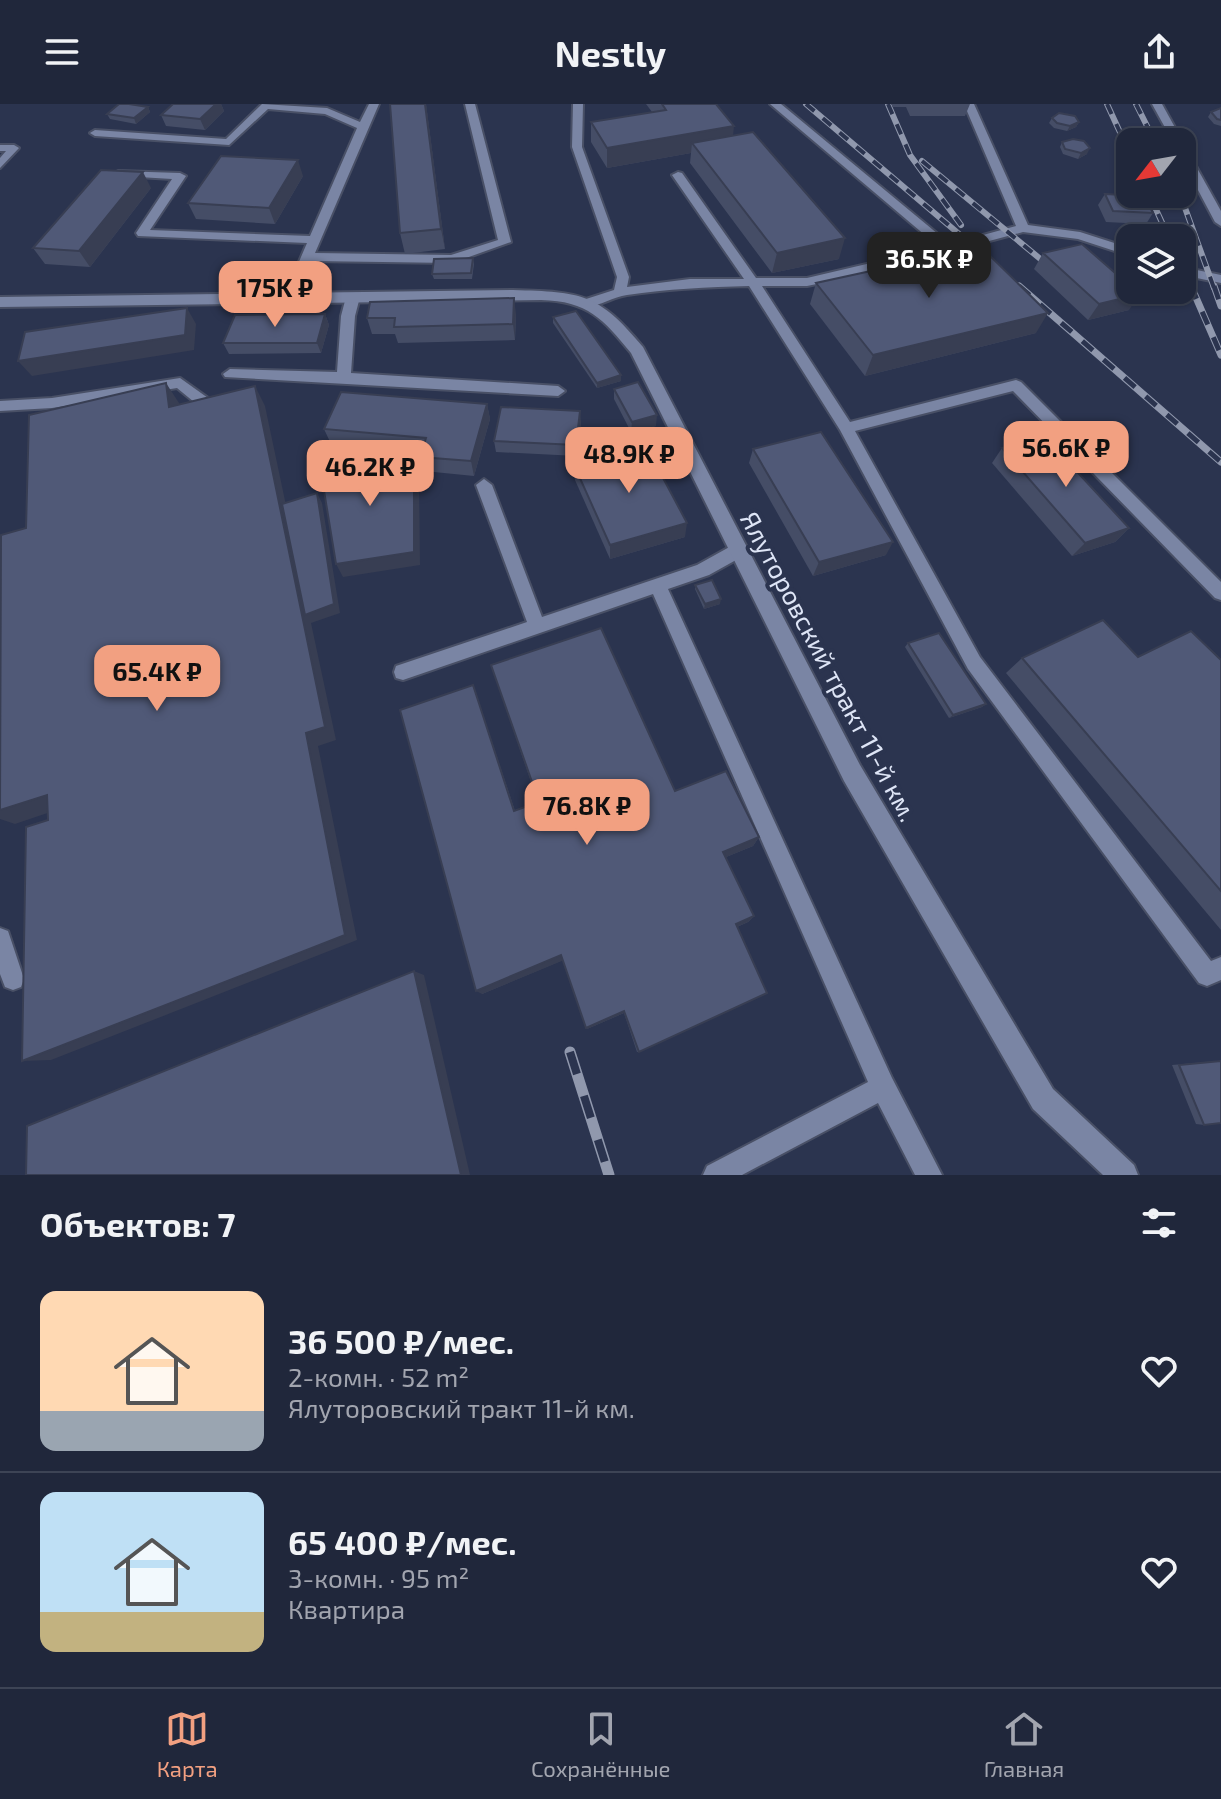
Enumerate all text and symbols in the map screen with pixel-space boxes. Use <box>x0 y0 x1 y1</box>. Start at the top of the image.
icon: menu <box>40 30 84 74</box>
icon: share <box>1137 30 1181 74</box>
text: Nestly <box>555 31 666 74</box>
north arrow <box>1116 128 1196 208</box>
map controls <box>1116 128 1196 304</box>
button: layers <box>1116 224 1196 304</box>
pin: 36.5K ₽ <box>855 232 1003 300</box>
text: 36.5K ₽ <box>885 242 973 273</box>
pin: 175K ₽ <box>210 261 340 329</box>
text: 175K ₽ <box>237 271 313 302</box>
pin: 56.6K ₽ <box>992 421 1140 489</box>
pin: 48.9K ₽ <box>555 427 703 495</box>
text: 56.6K ₽ <box>1022 431 1110 462</box>
text: 48.9K ₽ <box>583 437 675 468</box>
pin: 46.2K ₽ <box>296 440 444 508</box>
text: 46.2K ₽ <box>325 450 415 481</box>
street label: Ялуторовский тракт 11-й км. <box>734 506 925 827</box>
pin: 65.4K ₽ <box>83 645 231 713</box>
text: 65.4K ₽ <box>112 655 202 686</box>
pin: 76.8K ₽ <box>513 779 661 847</box>
text: 76.8K ₽ <box>543 789 631 820</box>
icon: filters <box>1137 1201 1181 1245</box>
text: Объектов: 7 <box>40 1203 235 1244</box>
text: 36 500 ₽/мес. <box>288 1320 514 1361</box>
icon: home <box>104 1323 200 1419</box>
icon: heart <box>1137 1349 1181 1393</box>
text: 2-комн. · 52 m² <box>288 1361 469 1392</box>
text: Ялуторовский тракт 11-й км. <box>288 1392 635 1423</box>
text: 65 400 ₽/мес. <box>288 1521 516 1562</box>
icon: home <box>104 1524 200 1620</box>
icon: heart <box>1137 1550 1181 1594</box>
text: 3-комн. · 95 m² <box>288 1562 469 1593</box>
text: Квартира <box>288 1593 405 1624</box>
tab: Карта <box>157 1707 218 1781</box>
tab: Сохранённые <box>531 1707 670 1781</box>
tab: Главная <box>984 1707 1064 1781</box>

